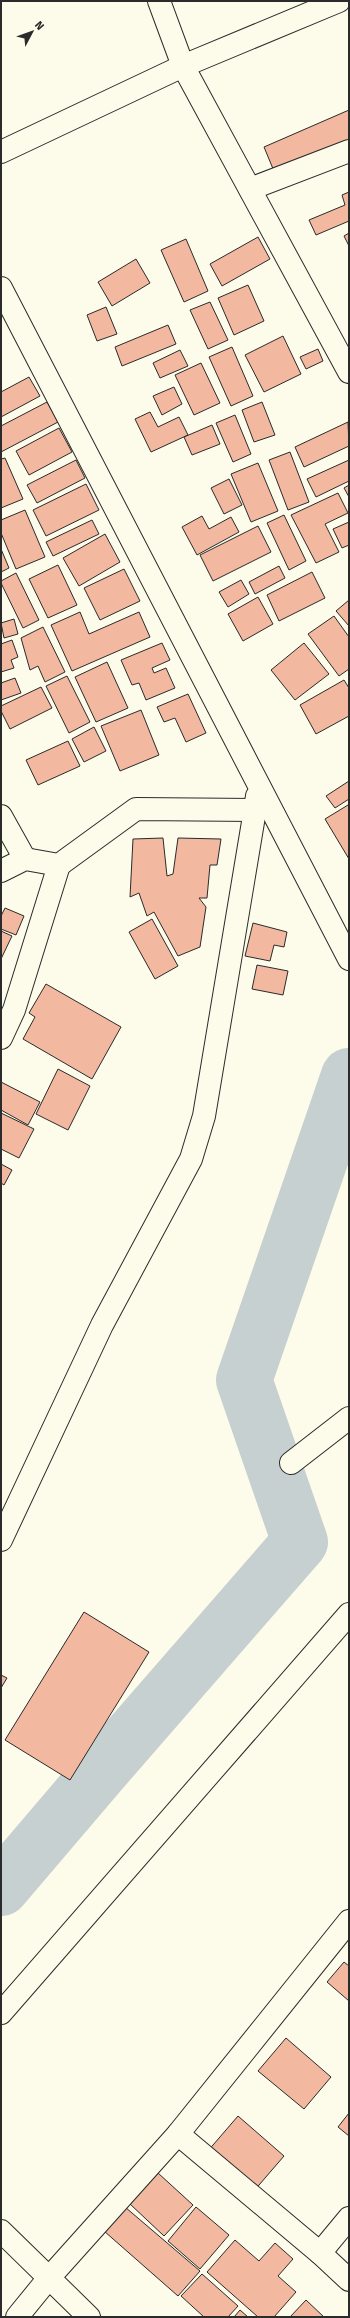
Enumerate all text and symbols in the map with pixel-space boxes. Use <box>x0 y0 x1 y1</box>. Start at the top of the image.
north arrow <box>12 12 52 52</box>
text: N <box>32 19 46 33</box>

